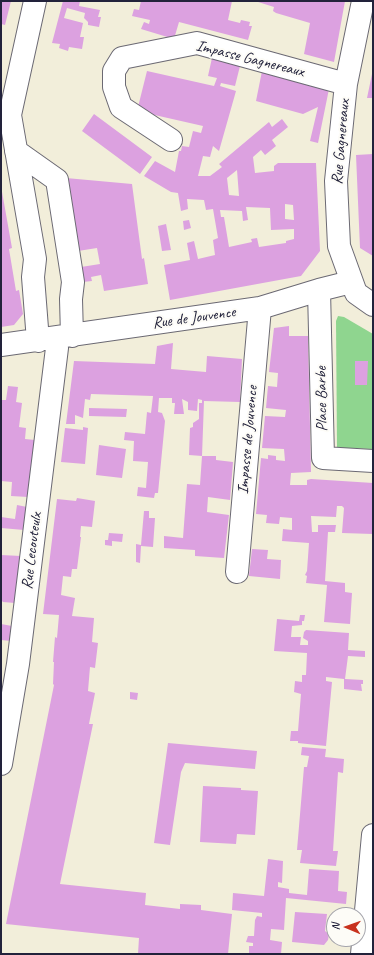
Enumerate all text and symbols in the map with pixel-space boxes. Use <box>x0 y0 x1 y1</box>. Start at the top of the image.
street label: Impasse Gagnereaux <box>194 36 306 82</box>
street label: Rue Gagnereaux <box>328 99 354 185</box>
street label: Rue de Jouvence <box>151 303 237 333</box>
street label: Place Barbe <box>312 366 332 432</box>
street label: Impasse de Jouvence <box>234 385 262 495</box>
street label: Rue Lecouteulx <box>18 512 46 590</box>
north arrow <box>326 907 366 947</box>
text: N <box>328 923 342 930</box>

